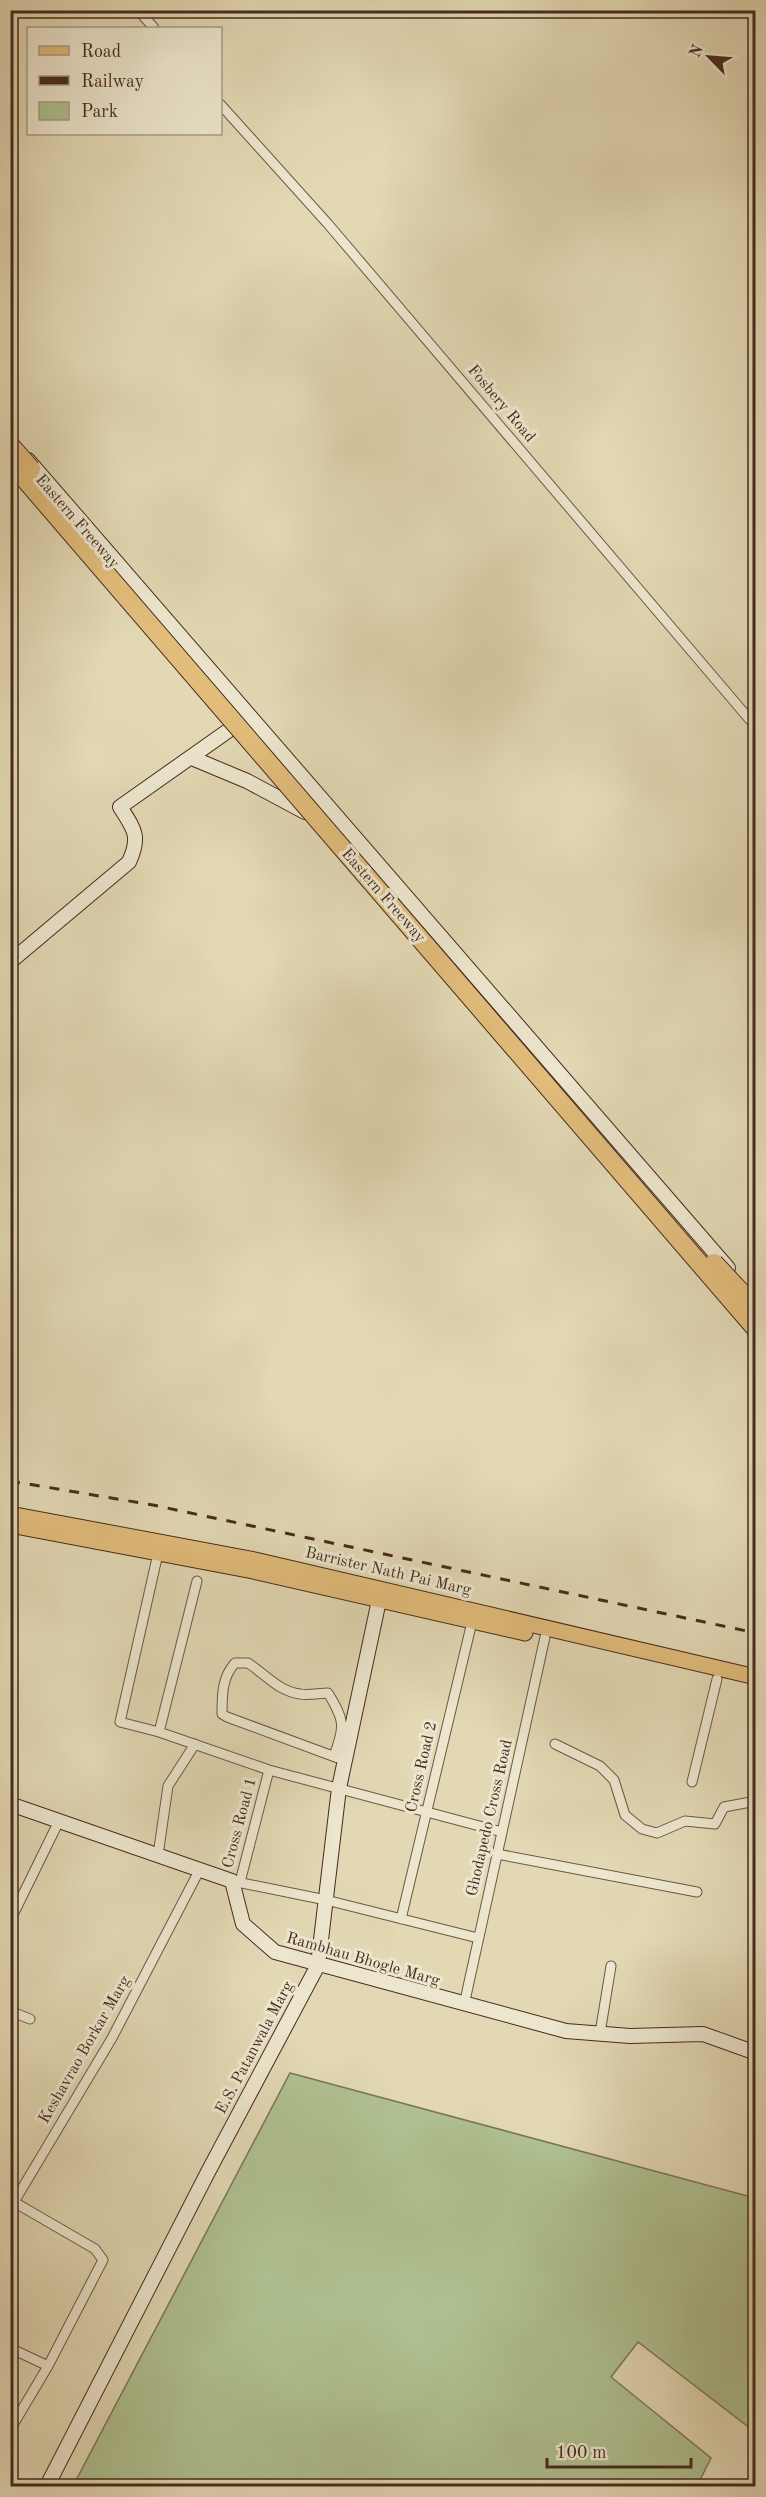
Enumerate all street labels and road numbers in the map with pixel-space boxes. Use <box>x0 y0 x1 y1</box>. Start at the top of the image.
street label: Fosbery Road <box>464 362 538 446</box>
street label: Eastern Freeway <box>32 472 122 572</box>
street label: Eastern Freeway <box>338 846 428 946</box>
street label: Barrister Nath Pai Marg <box>304 1545 473 1599</box>
street label: Cross Road 2 <box>404 1720 440 1814</box>
street label: Ghodapedo Cross Road <box>464 1738 516 1898</box>
street label: Cross Road 1 <box>220 1776 260 1870</box>
street label: Rambhau Bhogle Marg <box>284 1930 442 1990</box>
street label: Keshavrao Borkar Marg <box>36 1973 134 2126</box>
street label: E.S. Patanwala Marg <box>213 1979 297 2117</box>

